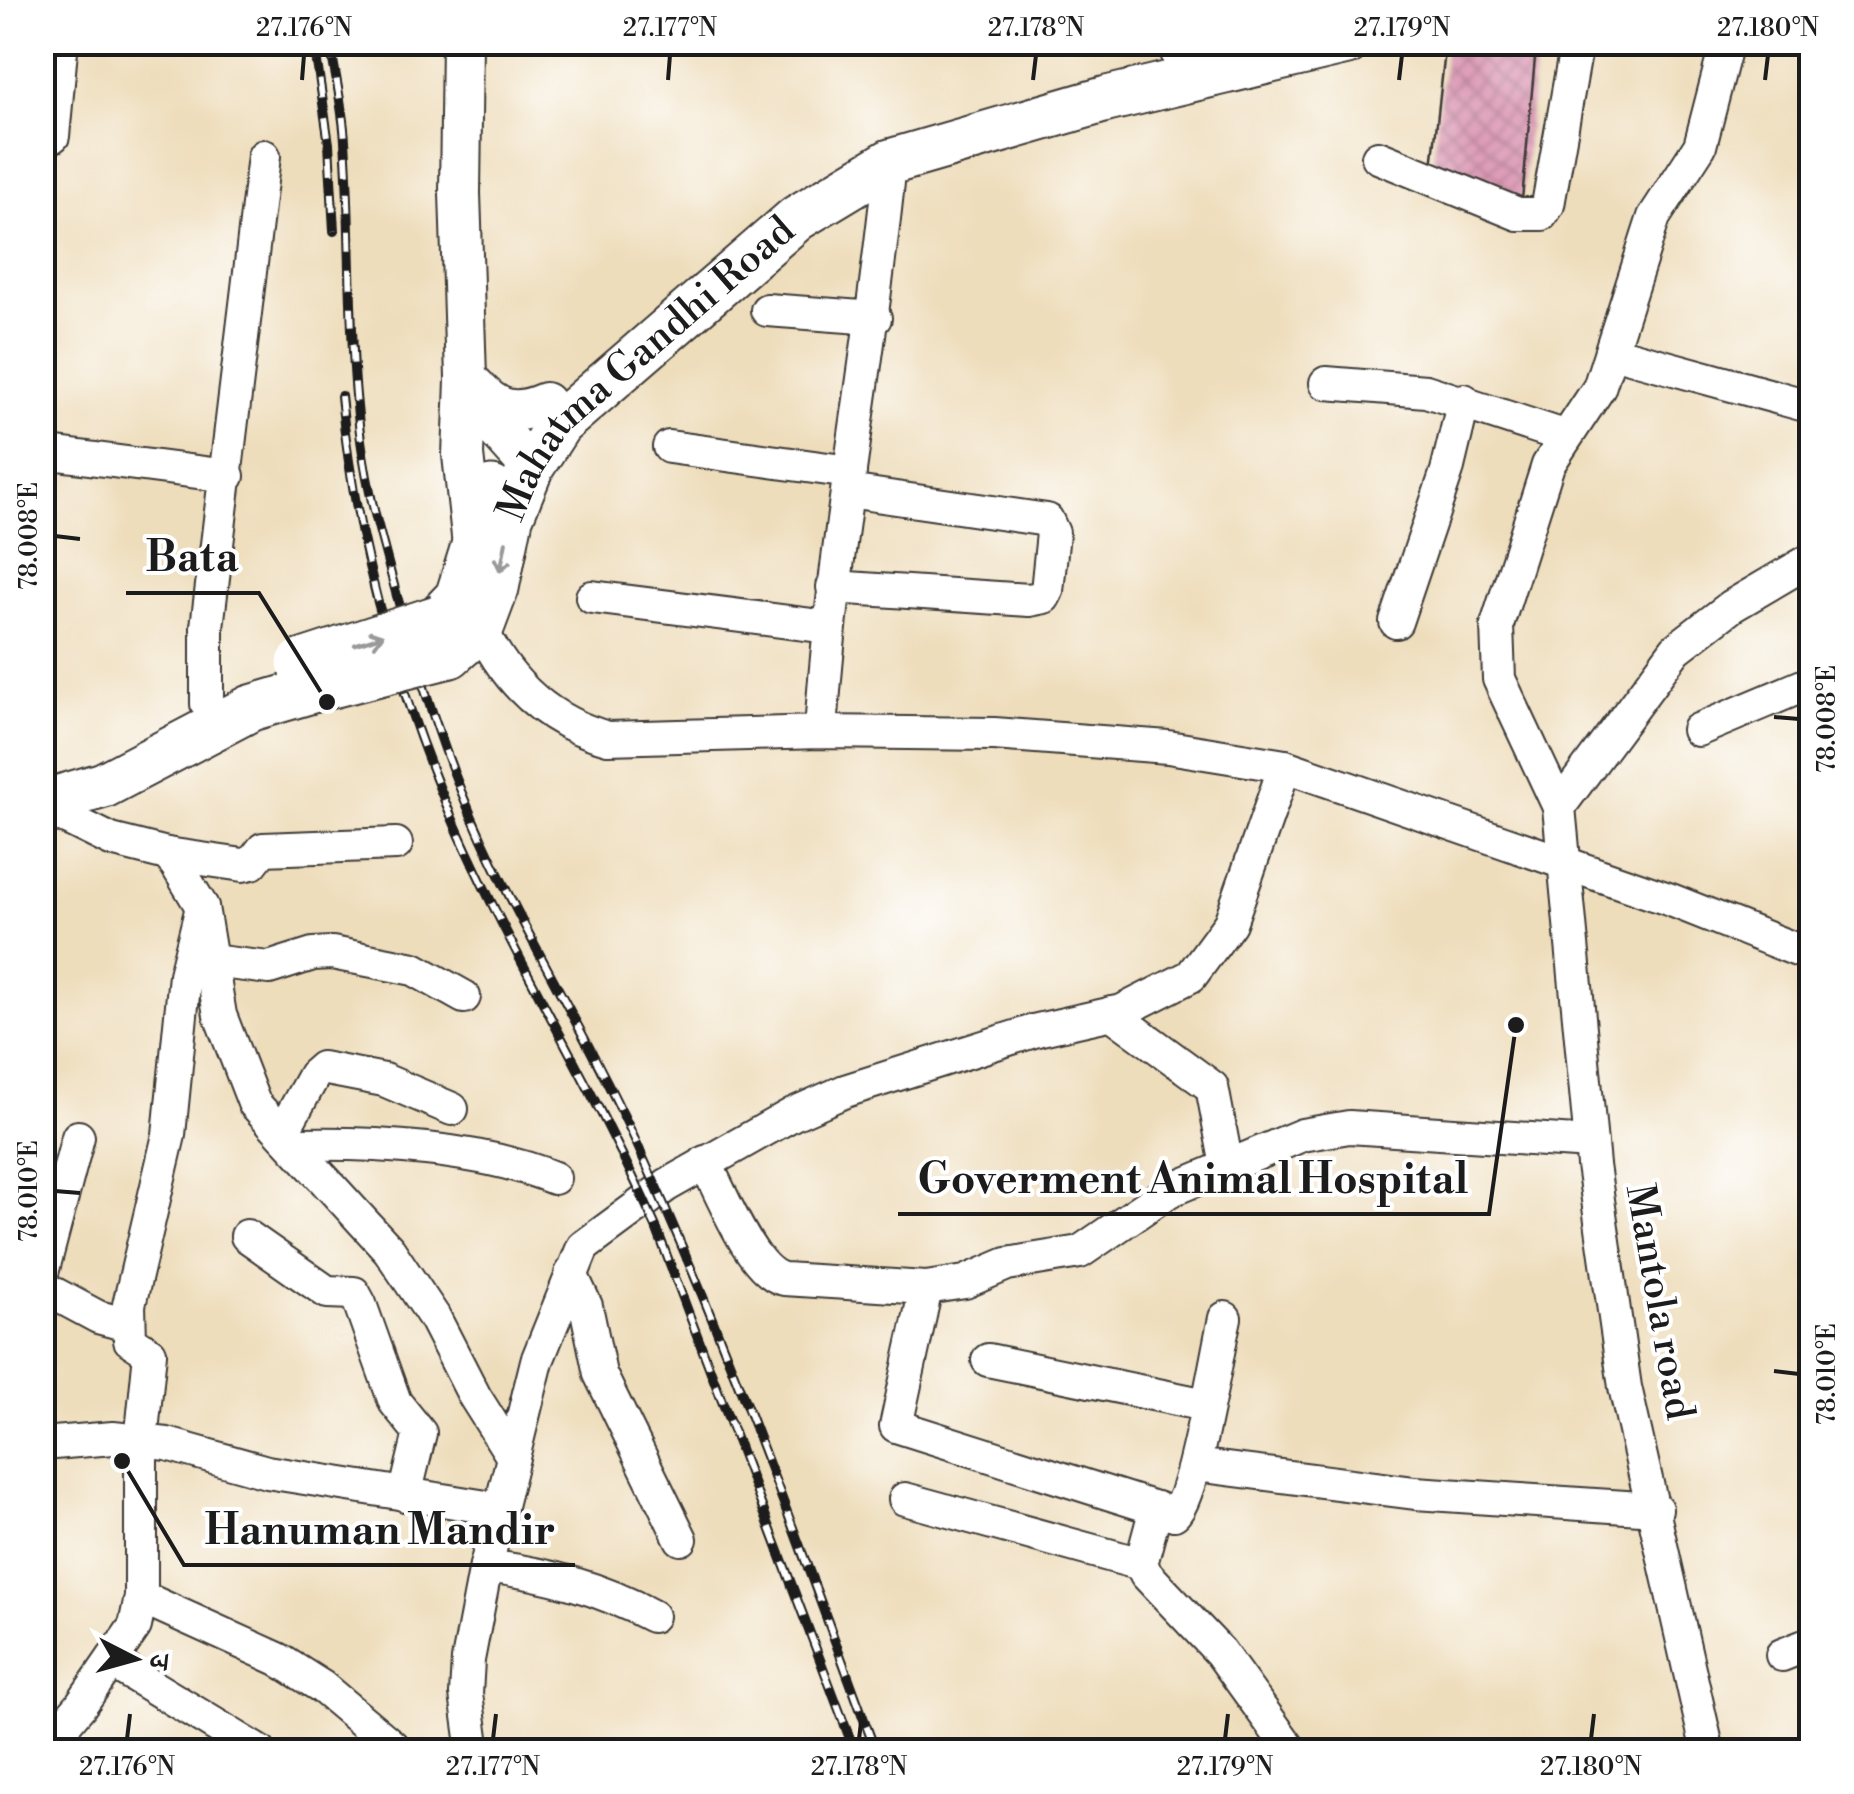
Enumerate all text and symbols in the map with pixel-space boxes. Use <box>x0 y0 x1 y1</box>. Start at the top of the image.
text: 27.176°N <box>256 13 352 44</box>
text: 27.177°N <box>623 13 718 44</box>
text: 27.178°N <box>988 13 1085 44</box>
text: 27.179°N <box>1354 13 1451 44</box>
text: 27.180°N <box>1717 13 1819 44</box>
street label: Mahatma Gandhi Road <box>486 206 806 529</box>
text: 78.008°E <box>14 482 45 590</box>
callout: Bata <box>126 521 259 593</box>
text: Bata <box>145 532 239 585</box>
one-way arrow <box>492 540 511 572</box>
one-way arrow <box>353 630 384 648</box>
text: 78.008°E <box>1812 665 1843 773</box>
text: 78.010°E <box>14 1140 45 1242</box>
callout: Goverment Animal Hospital <box>898 1142 1489 1214</box>
text: Goverment Animal Hospital <box>918 1154 1469 1207</box>
street label: Mantola road <box>1614 1180 1704 1424</box>
text: 78.010°E <box>1812 1323 1843 1425</box>
callout: Hanuman Mandir <box>184 1493 575 1565</box>
text: Hanuman Mandir <box>205 1505 556 1558</box>
north arrow <box>85 1609 185 1709</box>
text: उ <box>140 1651 177 1672</box>
text: 27.176°N <box>79 1752 175 1783</box>
text: 27.177°N <box>446 1752 541 1783</box>
text: 27.178°N <box>811 1752 908 1783</box>
text: 27.179°N <box>1177 1752 1274 1783</box>
text: 27.180°N <box>1540 1752 1642 1783</box>

